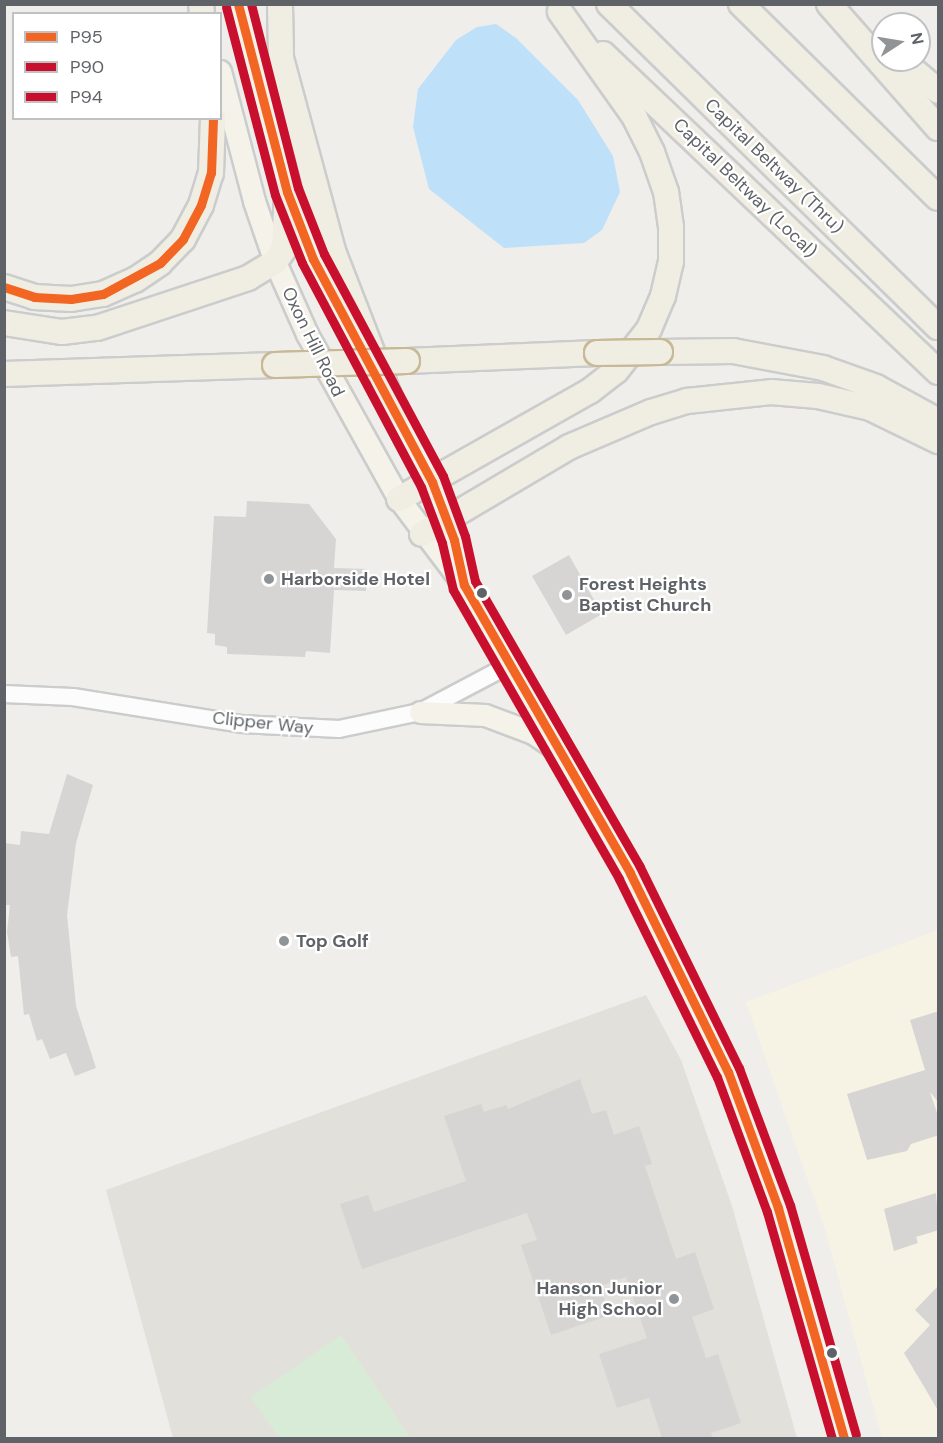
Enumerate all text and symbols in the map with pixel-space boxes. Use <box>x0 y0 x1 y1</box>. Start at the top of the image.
legend <box>12 12 222 120</box>
north arrow <box>871 12 931 72</box>
text: P95 <box>70 25 103 49</box>
text: N <box>906 31 929 46</box>
text: P90 <box>70 55 104 79</box>
text: P94 <box>70 85 103 109</box>
street label: Capital Beltway (Thru) <box>700 94 848 238</box>
street label: Capital Beltway (Local) <box>669 114 821 262</box>
street label: Oxon Hill Road <box>277 284 349 400</box>
place label: Harborside Hotel <box>281 568 430 590</box>
marker: Harborside Hotel <box>262 572 276 586</box>
place label: Forest Heights Baptist Church <box>579 574 711 616</box>
unlabelled marker <box>476 587 488 599</box>
marker: Forest Heights Baptist Church <box>560 588 574 602</box>
street label: Clipper Way <box>211 707 315 739</box>
place label: Top Golf <box>296 930 369 952</box>
marker: Top Golf <box>277 934 291 948</box>
place label: Hanson Junior High School <box>536 1278 662 1320</box>
marker: Hanson Junior High School <box>667 1292 681 1306</box>
unlabelled marker <box>826 1347 838 1359</box>

